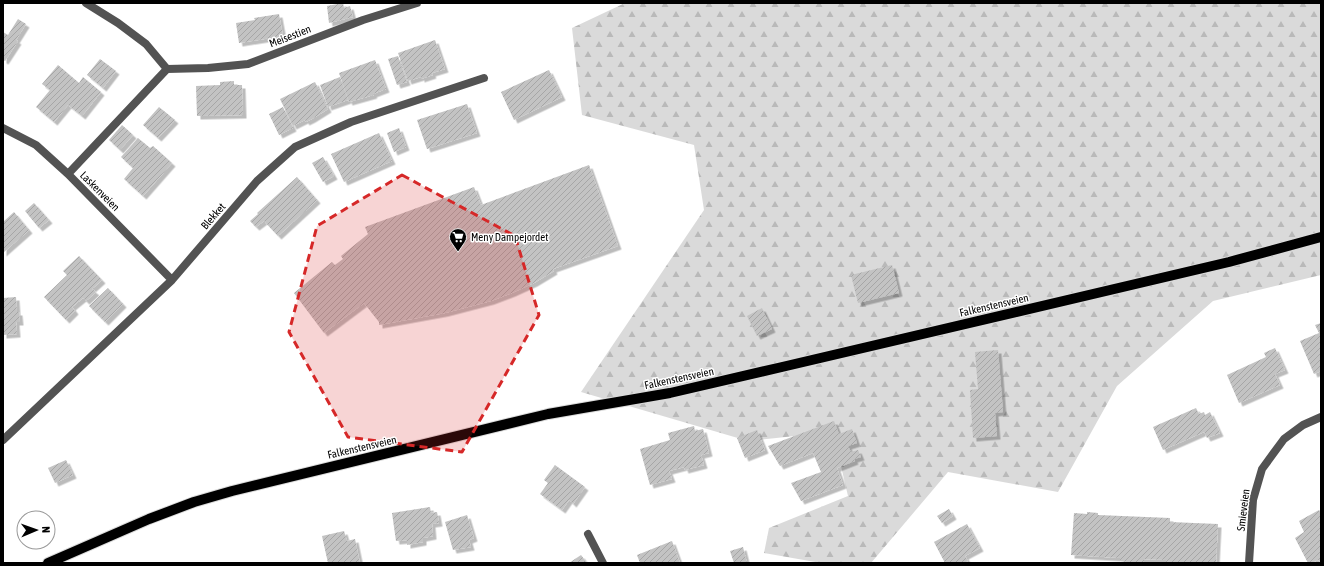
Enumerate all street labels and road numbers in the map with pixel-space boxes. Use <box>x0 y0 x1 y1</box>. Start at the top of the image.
street label: Meisestien <box>267 23 313 49</box>
street label: Laskenveien <box>78 169 122 213</box>
street label: Blekket <box>198 201 228 231</box>
street label: Falkenstensveien <box>958 291 1030 319</box>
street label: Falkenstensveien <box>643 365 715 391</box>
street label: Falkenstensveien <box>326 433 398 461</box>
street label: Smieveien <box>1234 488 1252 532</box>

